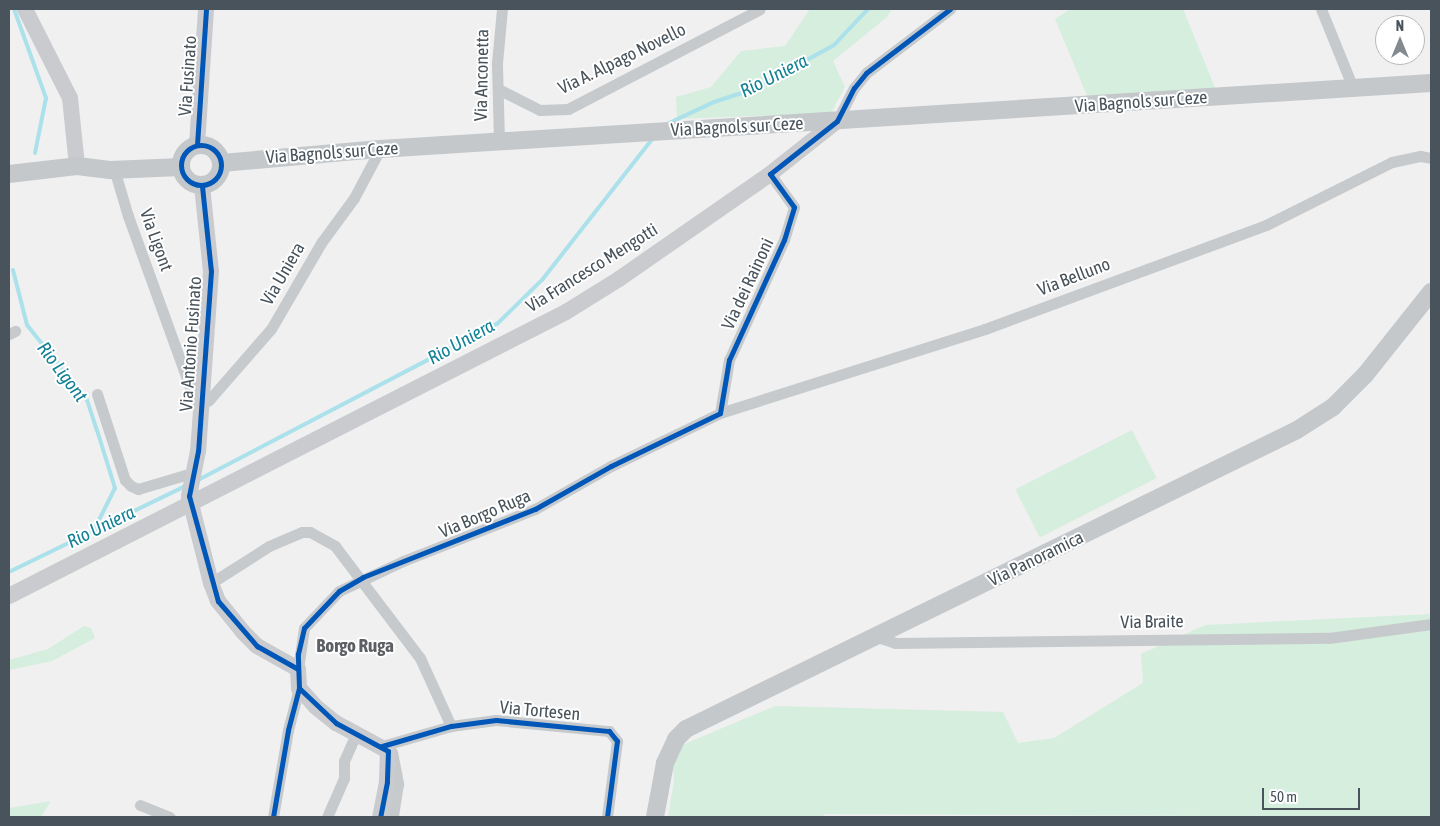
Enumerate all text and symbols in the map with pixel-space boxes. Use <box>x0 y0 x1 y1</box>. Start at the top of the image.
north arrow <box>1375 15 1425 65</box>
text: N <box>1396 18 1404 34</box>
street label: Via A. Alpago Novello <box>555 19 689 99</box>
street label: Via Anconetta <box>470 29 494 121</box>
street label: Via Fusinato <box>174 35 202 117</box>
water label: Rio Uniera <box>736 49 812 103</box>
street label: Via Bagnols sur Ceze <box>1074 87 1208 117</box>
street label: Via Bagnols sur Ceze <box>670 113 804 141</box>
street label: Via Bagnols sur Ceze <box>265 138 399 168</box>
street label: Via Ligont <box>135 206 177 274</box>
street label: Via Francesco Mengotti <box>522 219 662 317</box>
street label: Via dei Rainoni <box>717 235 779 333</box>
street label: Via Uniera <box>256 239 310 309</box>
street label: Via Belluno <box>1035 253 1113 301</box>
street label: Via Antonio Fusinato <box>176 276 206 412</box>
water label: Rio Uniera <box>424 314 498 370</box>
water label: Rio Ligont <box>32 337 92 407</box>
street label: Via Borgo Ruga <box>436 485 534 543</box>
water label: Rio Uniera <box>63 501 139 553</box>
street label: Via Panoramica <box>985 527 1087 591</box>
street label: Via Braite <box>1120 611 1184 633</box>
district label: Borgo Ruga <box>316 635 394 657</box>
street label: Via Tortesen <box>499 697 581 725</box>
scale bar <box>1265 778 1362 810</box>
text: 50 m <box>1270 788 1297 805</box>

